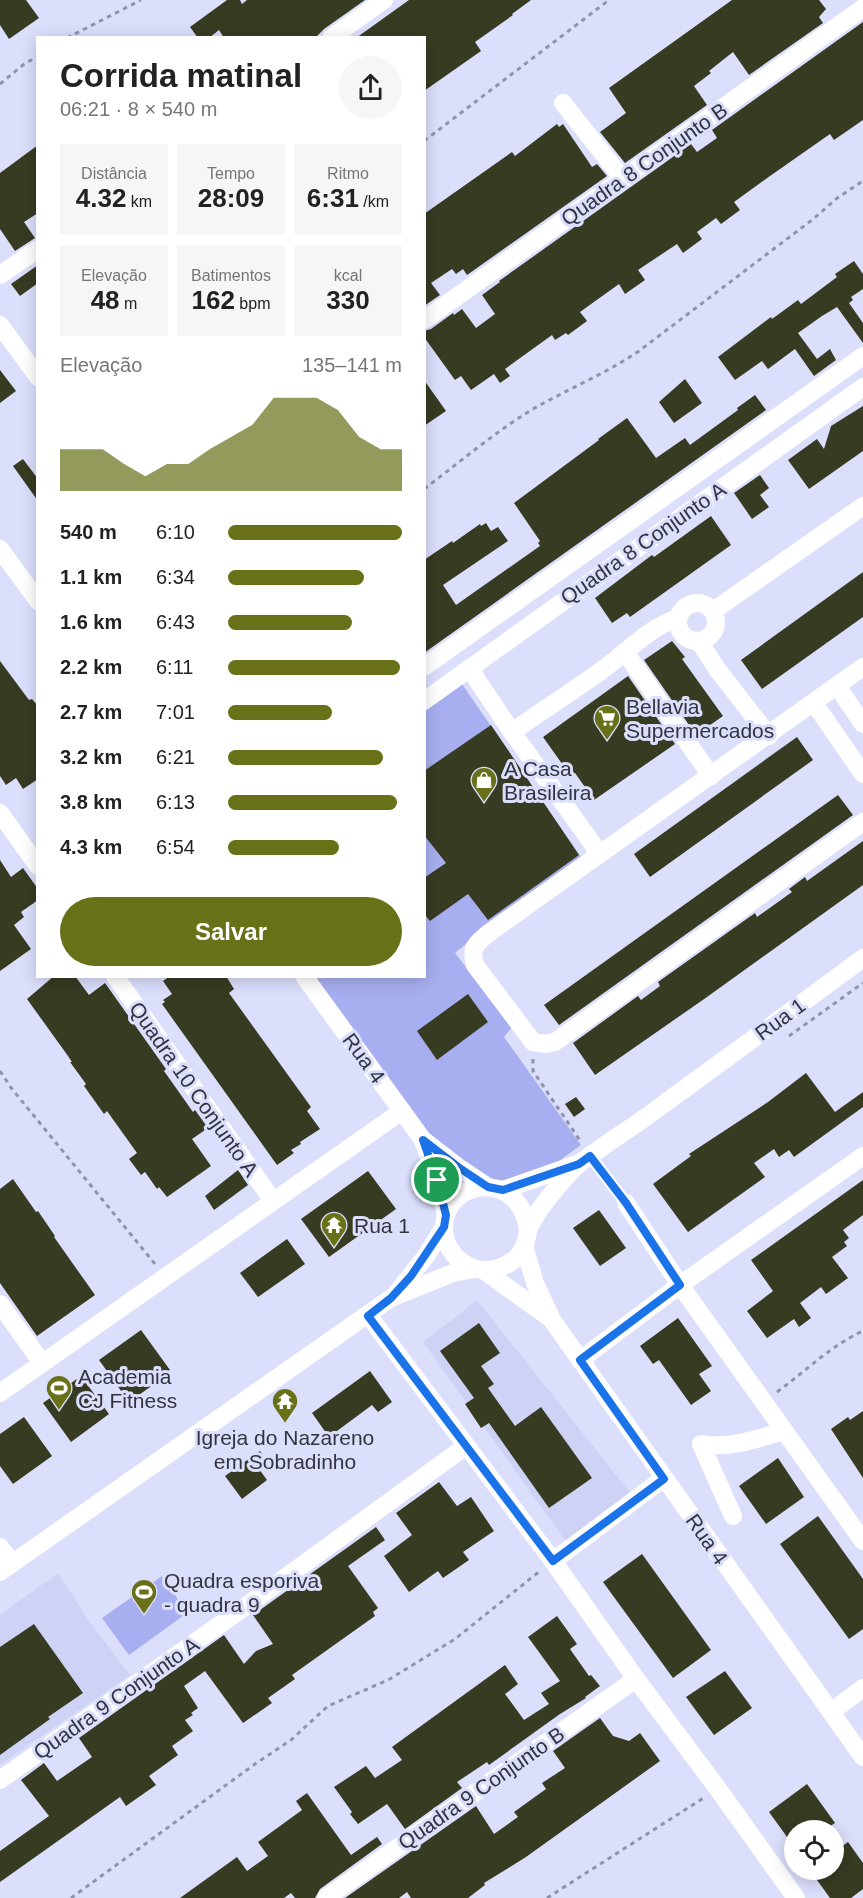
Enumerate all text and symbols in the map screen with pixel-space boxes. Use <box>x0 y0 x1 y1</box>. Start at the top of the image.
button: share <box>339 56 402 119</box>
text: Corrida matinal <box>60 57 302 94</box>
text: 06:21 · 8 × 540 m <box>60 98 217 120</box>
street label: Quadra 8 Conjunto B <box>557 98 731 230</box>
text: Distância <box>81 165 147 182</box>
text: Tempo <box>207 165 255 182</box>
text: Ritmo <box>327 165 369 182</box>
text: 4.32 <box>76 183 126 213</box>
text: 28:09 <box>198 183 264 213</box>
text: 6:31 <box>307 183 359 213</box>
text: km <box>126 193 152 210</box>
text: /km <box>359 193 389 210</box>
text: Elevação <box>81 267 147 284</box>
text: Batimentos <box>191 267 271 284</box>
text: kcal <box>334 267 362 284</box>
text: 48 <box>91 285 120 315</box>
text: 162 <box>192 285 235 315</box>
text: 330 <box>326 285 370 315</box>
text: m <box>120 295 137 312</box>
text: bpm <box>235 295 270 312</box>
text: Elevação <box>60 354 142 376</box>
text: 135–141 m <box>302 354 402 376</box>
street label: Quadra 8 Conjunto A <box>556 477 730 609</box>
text: 540 m <box>60 521 117 543</box>
text: 6:10 <box>156 521 195 543</box>
text: 1.1 km <box>60 566 122 588</box>
text: 6:34 <box>156 566 195 588</box>
text: 1.6 km <box>60 611 122 633</box>
text: 6:43 <box>156 611 195 633</box>
text: 2.2 km <box>60 656 122 678</box>
text: 6:11 <box>156 656 193 678</box>
place label: Bellavia Supermercados <box>626 695 774 742</box>
text: 2.7 km <box>60 701 122 723</box>
text: 7:01 <box>156 701 195 723</box>
supermarket icon: Bellavia Supermercados <box>592 703 622 741</box>
text: 3.2 km <box>60 746 122 768</box>
text: 6:21 <box>156 746 195 768</box>
place label: A Casa Brasileira <box>504 757 592 804</box>
shop icon: A Casa Brasileira <box>469 765 499 803</box>
text: 3.8 km <box>60 791 122 813</box>
text: 6:13 <box>156 791 195 813</box>
text: 4.3 km <box>60 836 122 858</box>
text: 6:54 <box>156 836 195 858</box>
button: Salvar <box>60 897 402 966</box>
street label: Rua 1 <box>751 993 809 1045</box>
street label: Quadra 10 Conjunto A <box>125 997 263 1181</box>
street label: Rua 4 <box>338 1029 390 1088</box>
pin <box>411 1154 462 1205</box>
icon: arrive <box>420 1163 453 1196</box>
temple icon: Rua 1 <box>319 1210 349 1248</box>
place label: Rua 1 <box>354 1214 410 1237</box>
place label: Academia CJ Fitness <box>78 1365 177 1412</box>
sports icon: Academia CJ Fitness <box>44 1373 74 1411</box>
temple icon: Igreja do Nazareno em Sobradinho <box>270 1386 300 1424</box>
place label: Igreja do Nazareno em Sobradinho <box>196 1426 374 1473</box>
street label: Rua 4 <box>682 1509 733 1569</box>
place label: Quadra esporiva - quadra 9 <box>164 1569 320 1616</box>
sports icon: Quadra esporiva - quadra 9 <box>129 1577 159 1615</box>
street label: Quadra 9 Conjunto A <box>29 1632 203 1764</box>
street label: Quadra 9 Conjunto B <box>394 1722 568 1854</box>
map controls <box>784 1820 844 1880</box>
button: locate <box>784 1820 844 1880</box>

